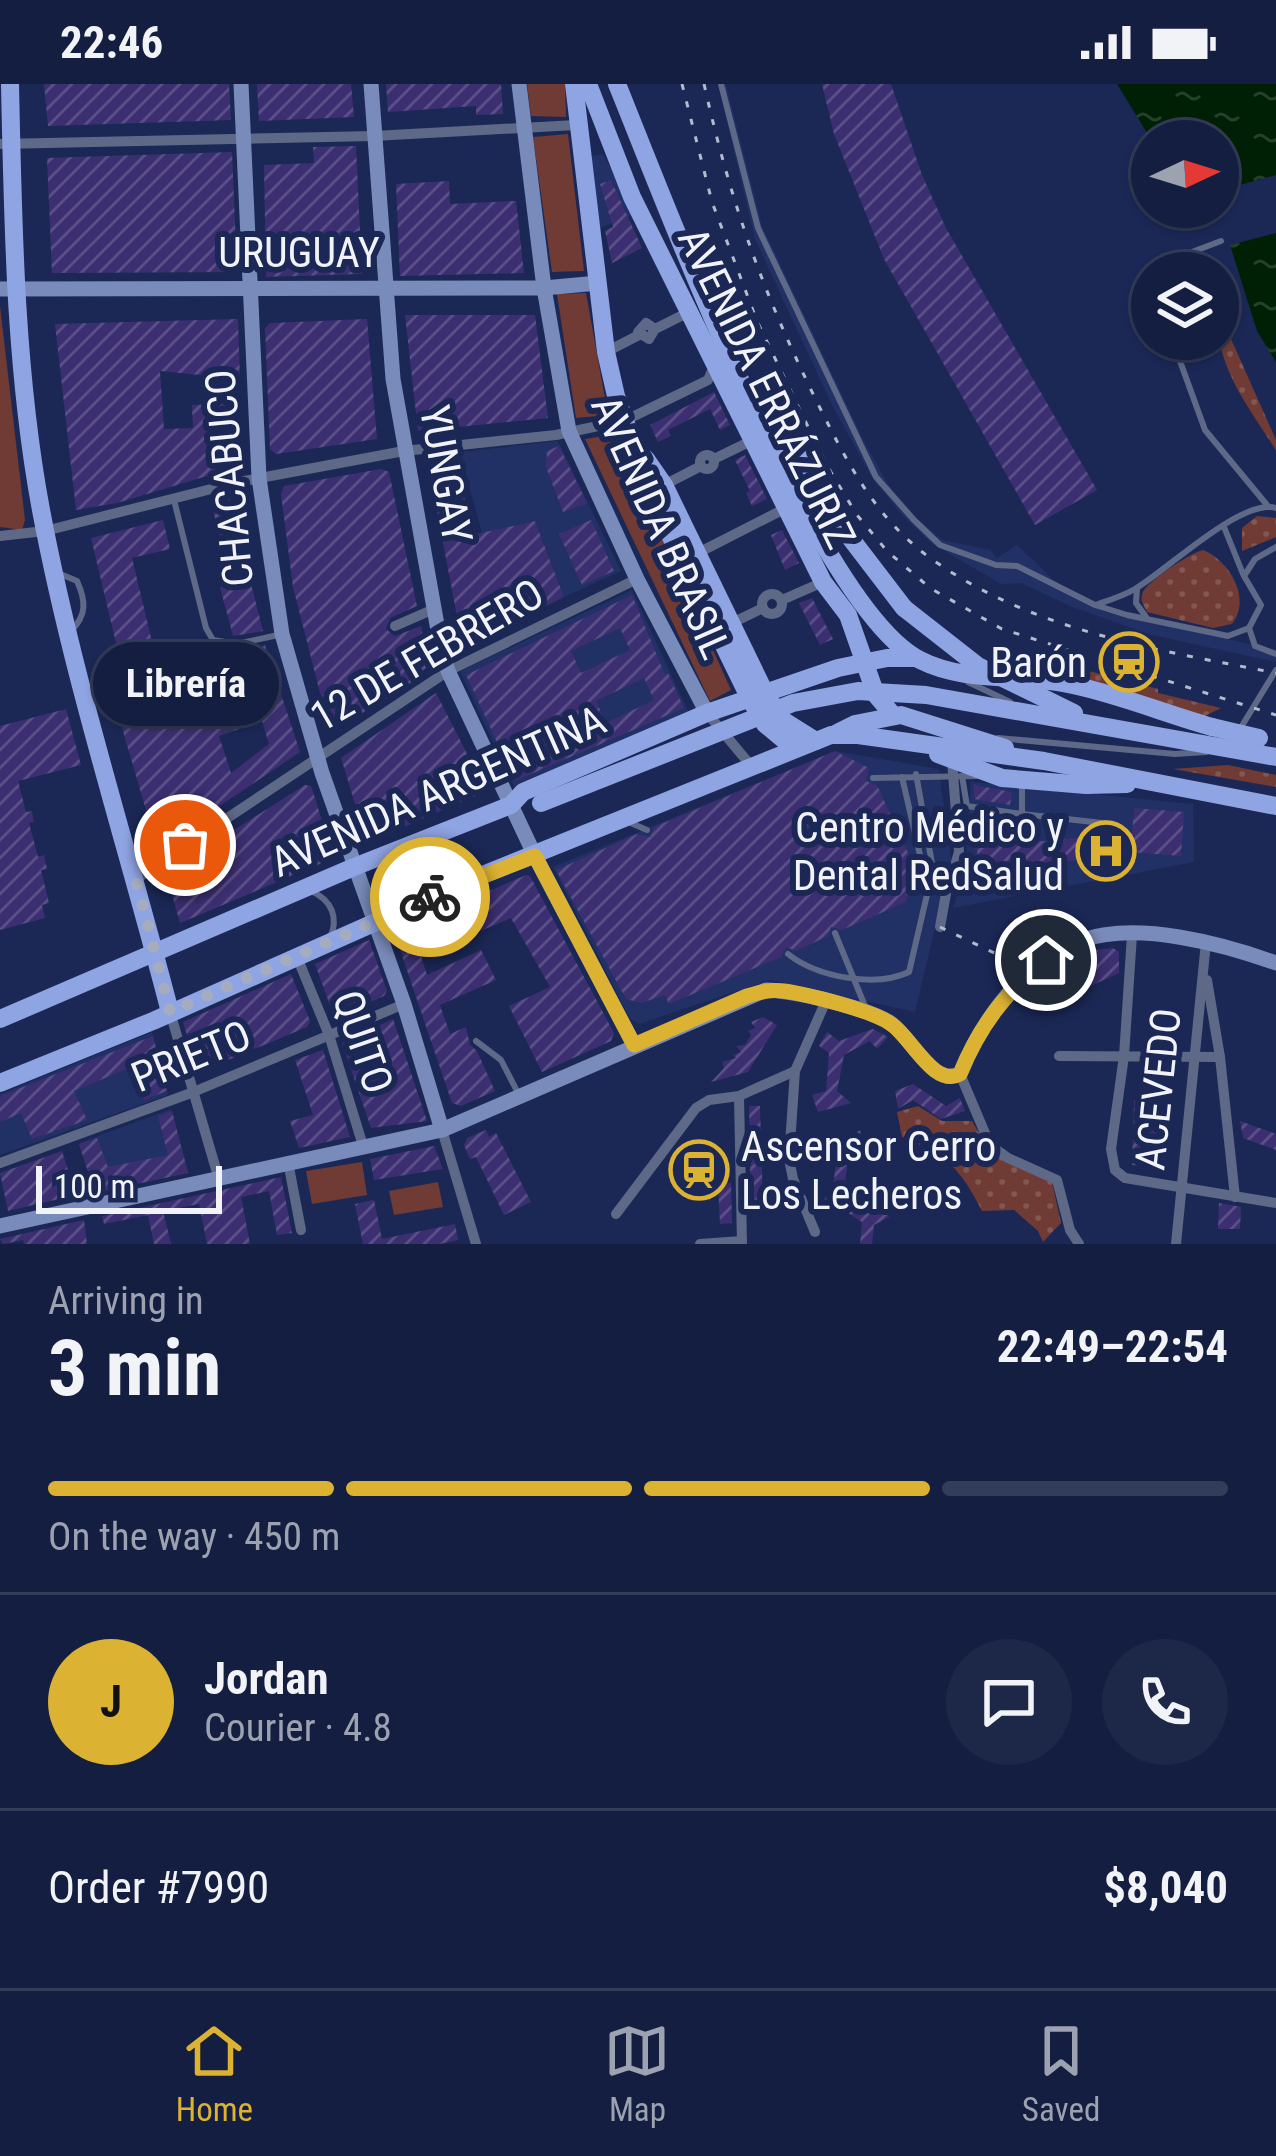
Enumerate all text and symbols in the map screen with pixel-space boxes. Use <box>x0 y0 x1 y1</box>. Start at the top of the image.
text: 22:46 <box>60 16 163 69</box>
north arrow <box>1131 120 1239 228</box>
map controls <box>1131 120 1239 360</box>
street label: AVENIDA ERRÁZURIZ <box>668 220 866 556</box>
street label: URUGUAY <box>218 228 380 277</box>
button: layers <box>1131 252 1239 360</box>
street label: CHACABUCO <box>195 367 263 589</box>
street label: AVENIDA BRASIL <box>581 388 741 666</box>
street label: YUNGAY <box>410 401 482 547</box>
street label: 12 DE FEBRERO <box>302 569 552 741</box>
station icon: Barón <box>1098 631 1160 693</box>
place label: Barón <box>990 638 1087 687</box>
callout: Librería <box>92 641 278 725</box>
text: Librería <box>126 661 246 707</box>
street label: AVENIDA ARGENTINA <box>263 695 613 887</box>
pin <box>134 794 236 896</box>
place label: Centro Médico y Dental RedSalud <box>793 803 1064 900</box>
icon: bag <box>152 812 218 878</box>
hospital icon: Centro Médico y Dental RedSalud <box>1075 820 1137 882</box>
courier <box>370 837 490 957</box>
icon: bike <box>397 864 463 930</box>
pin <box>995 909 1097 1011</box>
icon: home <box>1013 927 1079 993</box>
street label: QUITO <box>323 984 403 1100</box>
street label: ACEVEDO <box>1125 1006 1191 1172</box>
street label: PRIETO <box>124 1010 258 1102</box>
place label: Ascensor Cerro Los Lecheros <box>741 1122 996 1219</box>
station icon: Ascensor Cerro Los Lecheros <box>668 1139 730 1201</box>
scale bar <box>36 1160 222 1213</box>
text: 100 m <box>54 1167 135 1206</box>
text: Arriving in <box>48 1278 204 1324</box>
text: 22:49–22:54 <box>997 1320 1228 1373</box>
text: 3 min <box>48 1323 221 1414</box>
text: On the way · 450 m <box>48 1514 340 1560</box>
button: chat <box>946 1639 1072 1765</box>
button: phone <box>1102 1639 1228 1765</box>
text: Jordan <box>204 1652 329 1705</box>
text: J <box>100 1675 122 1728</box>
text: Courier · 4.8 <box>204 1705 392 1751</box>
text: Order #7990 <box>48 1861 269 1914</box>
text: $8,040 <box>1103 1861 1228 1914</box>
tab: Home <box>176 2018 253 2129</box>
tab: Map <box>604 2018 670 2129</box>
tab: Saved <box>1022 2018 1100 2129</box>

